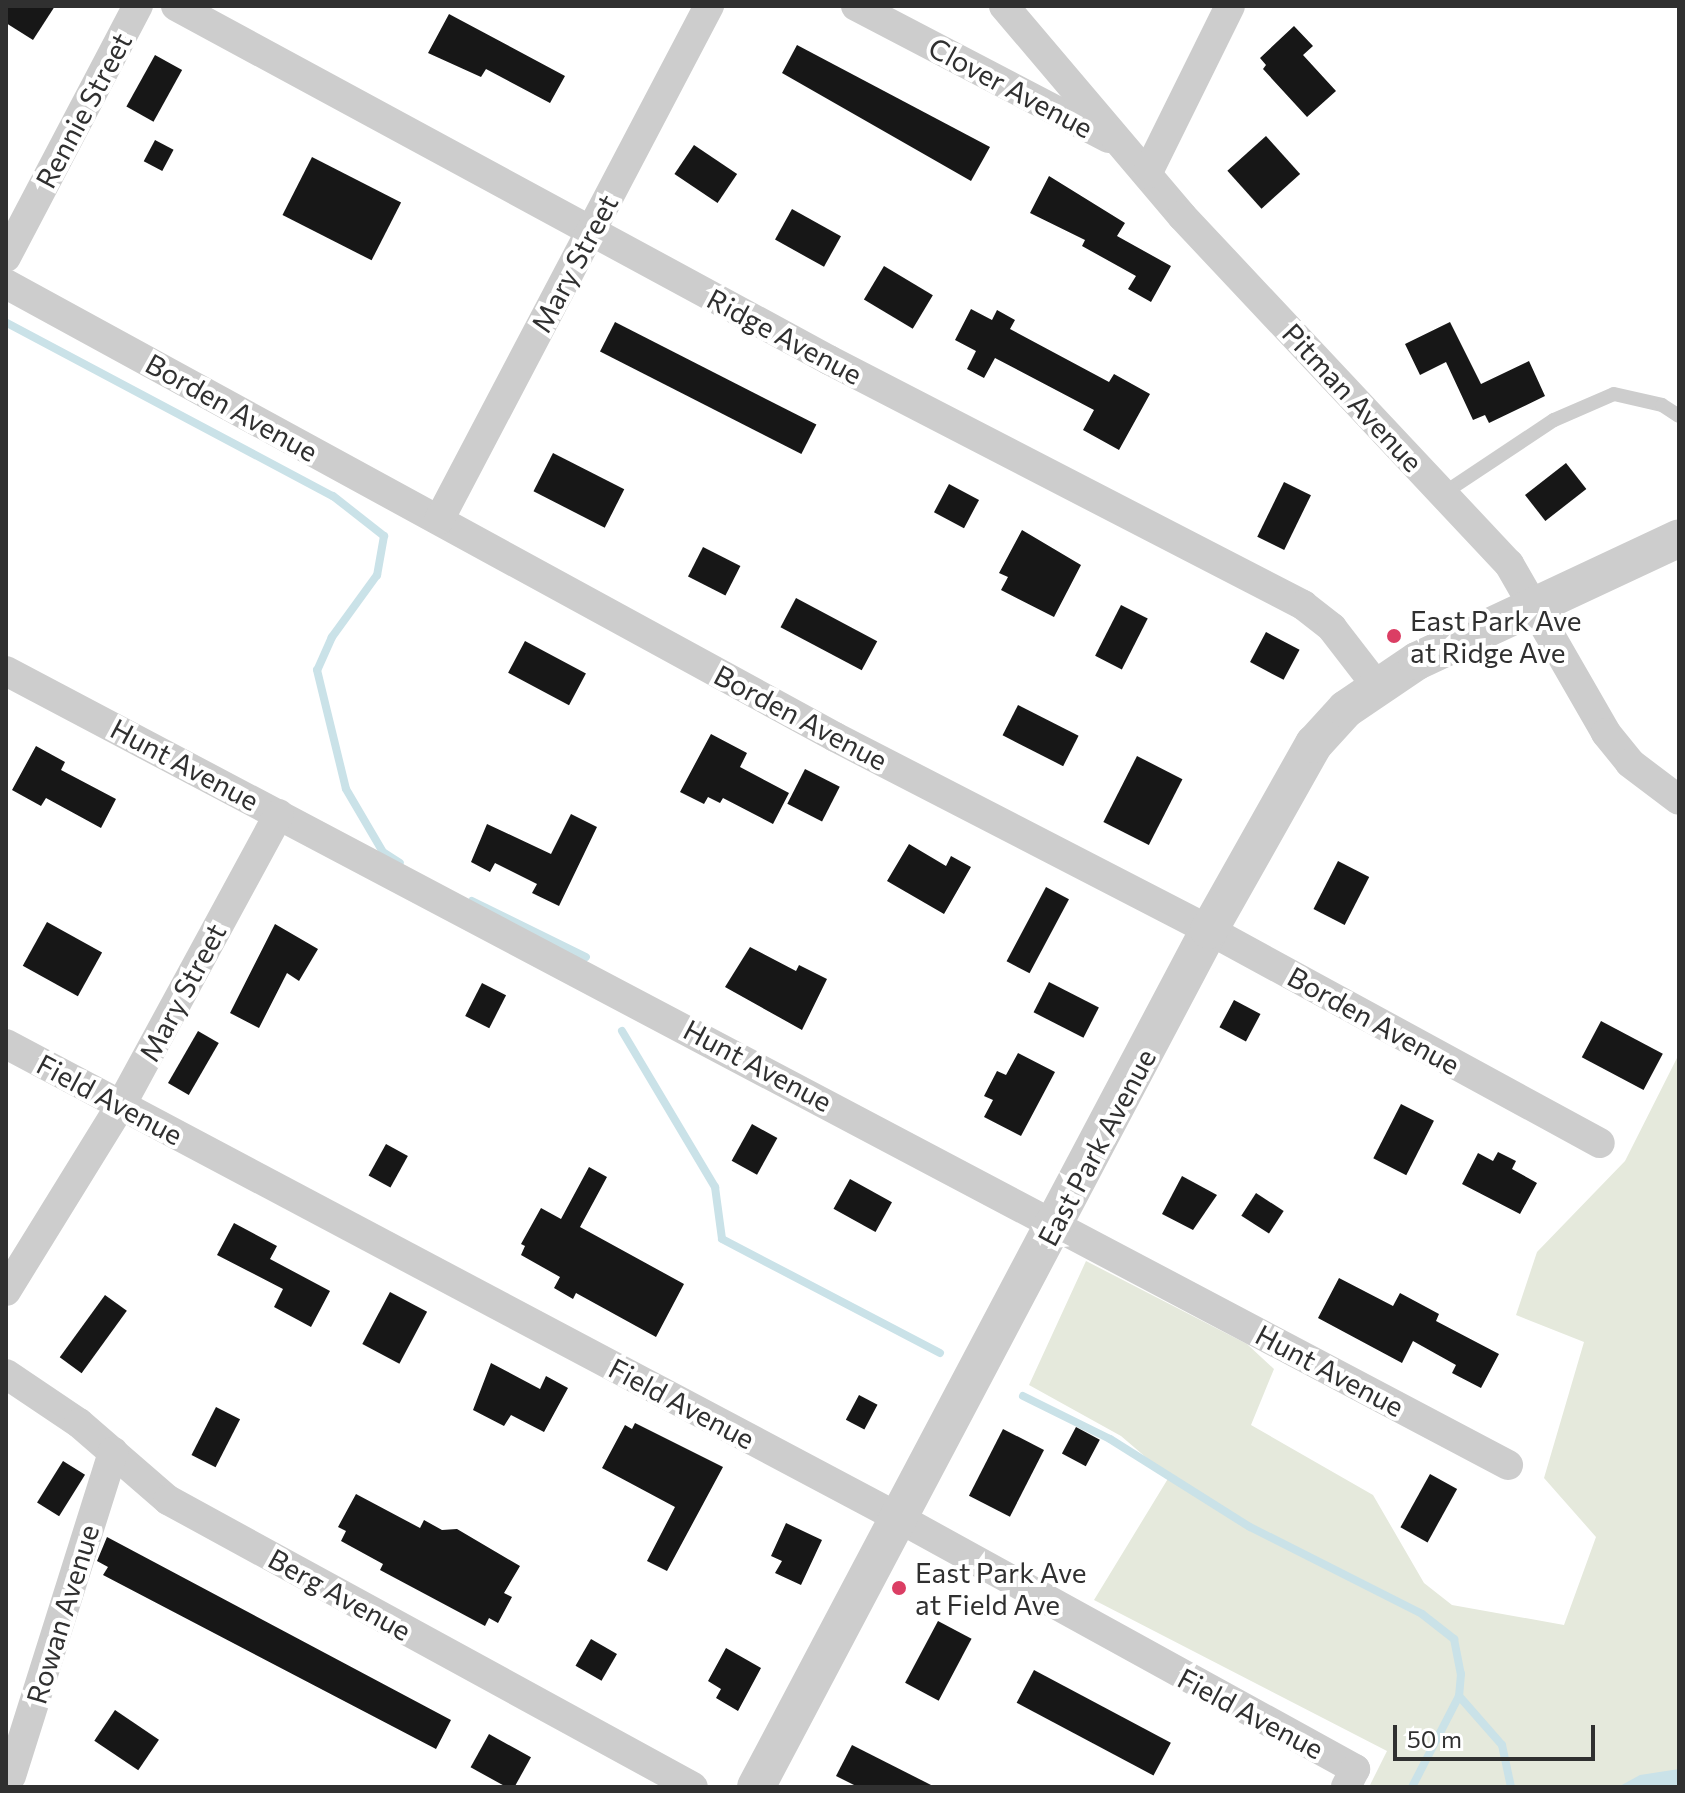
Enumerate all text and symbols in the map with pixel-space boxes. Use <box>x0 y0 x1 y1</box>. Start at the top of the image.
street label: Rennie Street <box>28 27 138 193</box>
street label: Clover Avenue <box>923 30 1099 144</box>
street label: Mary Street <box>524 188 624 338</box>
street label: Ridge Avenue <box>702 281 868 391</box>
street label: Pitman Avenue <box>1276 316 1430 478</box>
street label: Borden Avenue <box>140 346 324 468</box>
place label: East Park Ave at Ridge Ave <box>1410 603 1582 669</box>
marker: East Park Ave at Ridge Ave <box>1385 627 1403 645</box>
street label: Borden Avenue <box>709 657 893 777</box>
street label: Hunt Avenue <box>105 711 265 817</box>
street label: Mary Street <box>132 917 232 1067</box>
street label: Borden Avenue <box>1282 959 1466 1081</box>
street label: Hunt Avenue <box>678 1012 838 1118</box>
street label: East Park Avenue <box>1030 1043 1162 1251</box>
street label: Field Avenue <box>31 1047 189 1151</box>
street label: Hunt Avenue <box>1250 1317 1410 1423</box>
street label: Field Avenue <box>603 1351 761 1455</box>
street label: Rowan Avenue <box>19 1520 105 1708</box>
street label: Berg Avenue <box>263 1541 417 1647</box>
place label: East Park Ave at Field Ave <box>915 1555 1087 1621</box>
marker: East Park Ave at Field Ave <box>890 1579 908 1597</box>
street label: Field Avenue <box>1172 1661 1330 1765</box>
scale bar <box>1397 1709 1599 1759</box>
text: 50 m <box>1407 1724 1462 1753</box>

